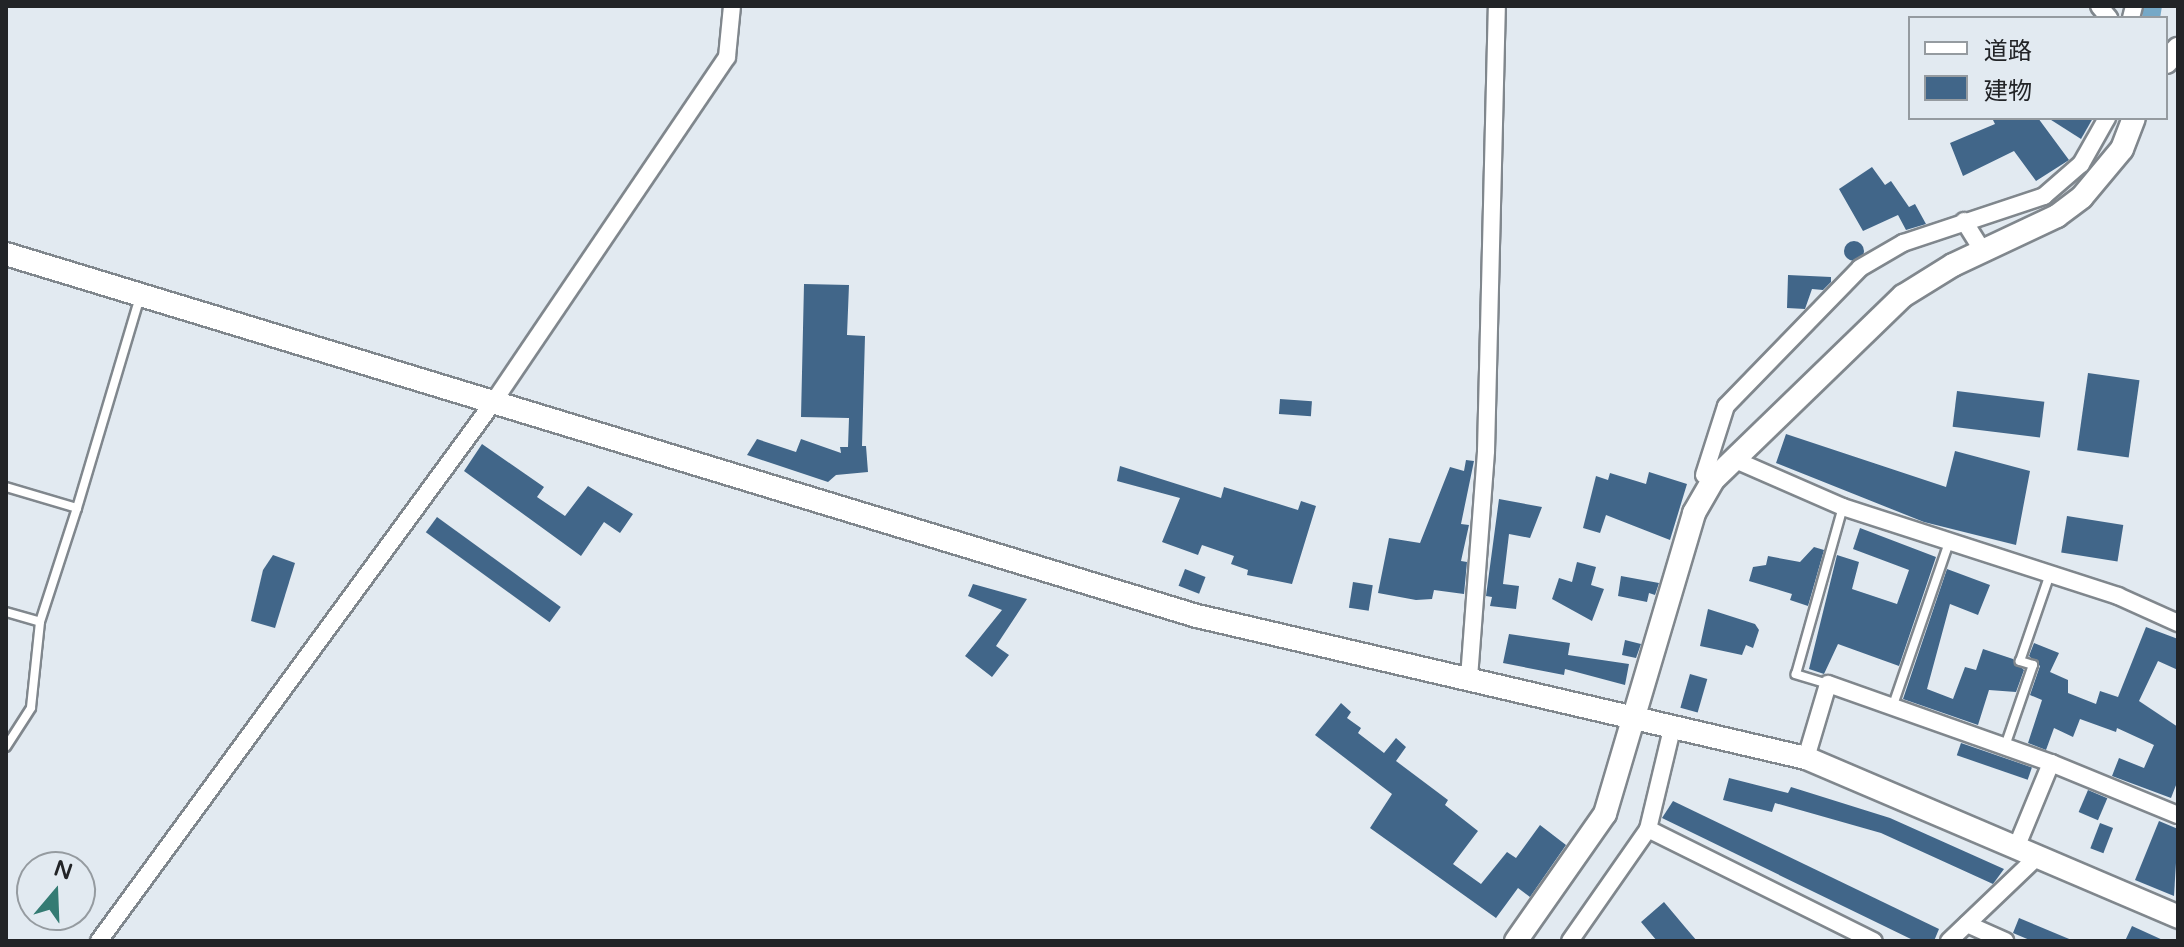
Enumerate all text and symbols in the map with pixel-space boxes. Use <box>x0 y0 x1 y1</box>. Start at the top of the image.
legend <box>1908 16 2168 120</box>
text: 道路 <box>1984 37 2032 66</box>
text: 建物 <box>1984 77 2032 106</box>
north arrow <box>16 851 96 931</box>
text: N <box>51 855 76 885</box>

